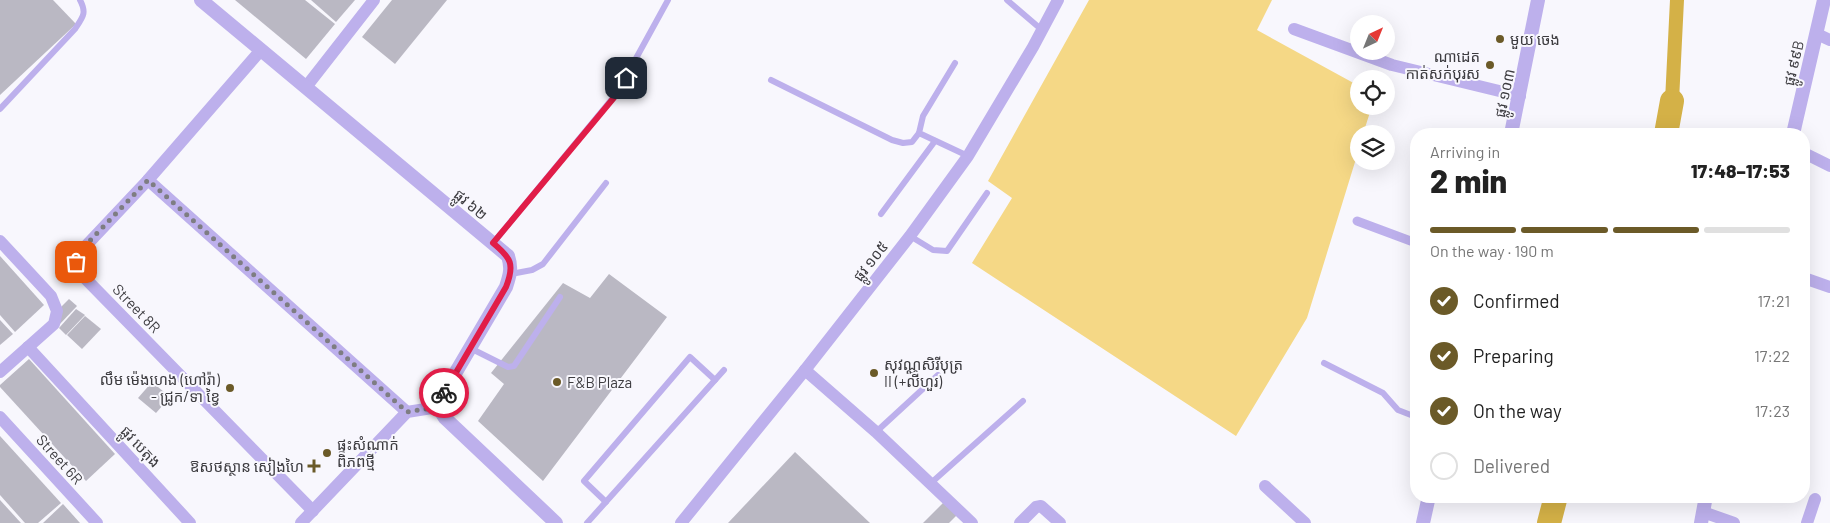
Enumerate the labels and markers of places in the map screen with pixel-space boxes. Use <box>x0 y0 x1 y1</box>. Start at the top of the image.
place label: មួយ ចេង <box>1510 30 1560 49</box>
marker: មួយ ចេង <box>1494 33 1506 45</box>
place label: ណាដេត កាត់សក់បុរស <box>1405 47 1480 83</box>
pin <box>605 57 647 99</box>
marker: ណាដេត កាត់សក់បុរស <box>1484 59 1496 71</box>
pin <box>55 241 97 283</box>
place label: សុវណ្ណសិរីបុត្រ II (+លីហួរ) <box>884 355 963 391</box>
marker: សុវណ្ណសិរីបុត្រ II (+លីហួរ) <box>868 367 880 379</box>
place label: លឹម ម៉េងហេង (ហៅរ៉ា) - ជ្រូក/ទា ខ្វៃ <box>100 370 220 406</box>
place label: F&B Plaza <box>567 373 632 391</box>
marker: F&B Plaza <box>551 376 563 388</box>
marker: លឹម ម៉េងហេង (ហៅរ៉ា) - ជ្រូក/ទា ខ្វៃ <box>224 382 236 394</box>
place label: ផ្ទះសំណាក់ ពិភពថ្មី <box>337 435 399 471</box>
marker: ផ្ទះសំណាក់ ពិភពថ្មី <box>321 447 333 459</box>
place label: ឱសថស្ថាន សៀងហៃ <box>190 457 304 476</box>
marker: ឱសថស្ថាន សៀងហៃ <box>308 460 320 472</box>

